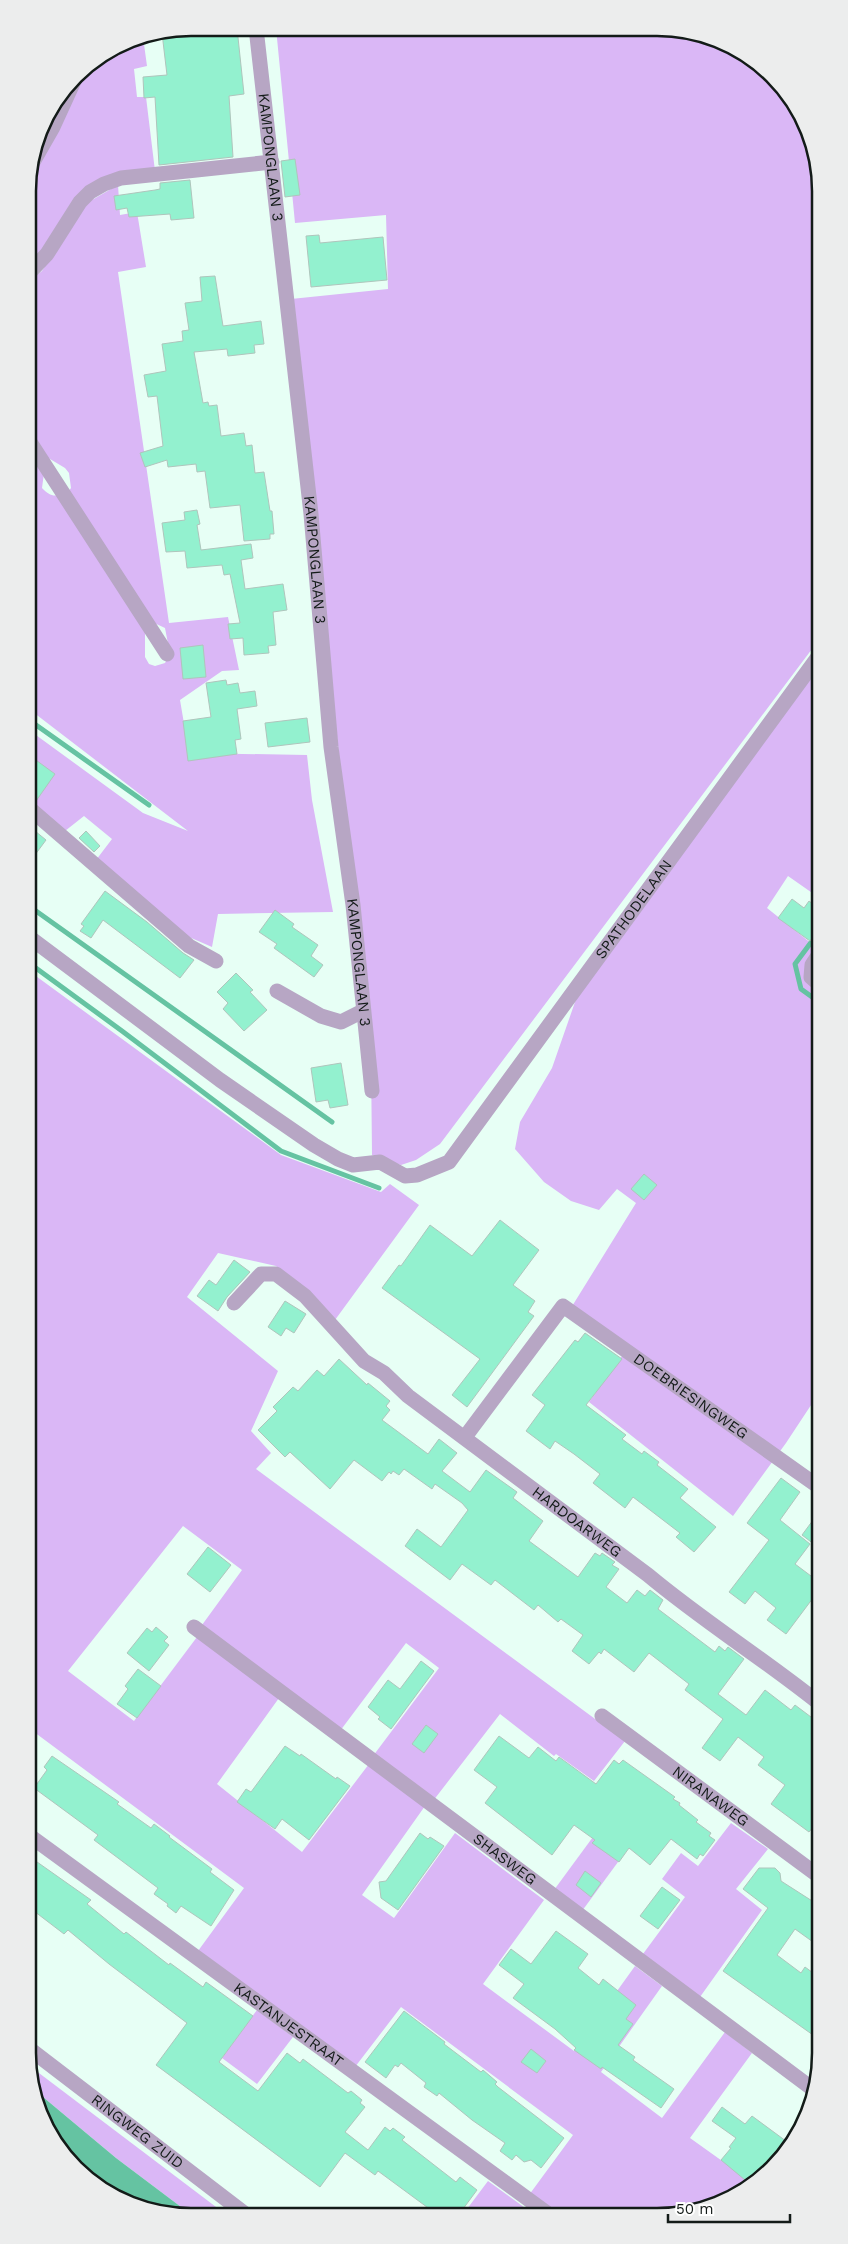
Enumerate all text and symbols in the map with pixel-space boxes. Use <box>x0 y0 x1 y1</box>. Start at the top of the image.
street label: KAMPONGLAAN 3 <box>254 92 287 222</box>
street label: KAMPONGLAAN 3 <box>300 495 329 625</box>
street label: SPATHODELAAN <box>591 856 676 962</box>
street label: KAMPONGLAAN 3 <box>343 897 374 1027</box>
street label: DOEBRIESINGWEG <box>630 1350 751 1443</box>
street label: HARDOARWEG <box>529 1483 625 1561</box>
street label: NIRANAWEG <box>669 1762 752 1830</box>
street label: SHASWEG <box>470 1830 540 1889</box>
street label: KASTANJESTRAAT <box>230 1979 347 2070</box>
street label: RINGWEG ZUID <box>88 2090 187 2172</box>
scale bar <box>668 2192 790 2224</box>
text: 50 m <box>676 2200 713 2218</box>

